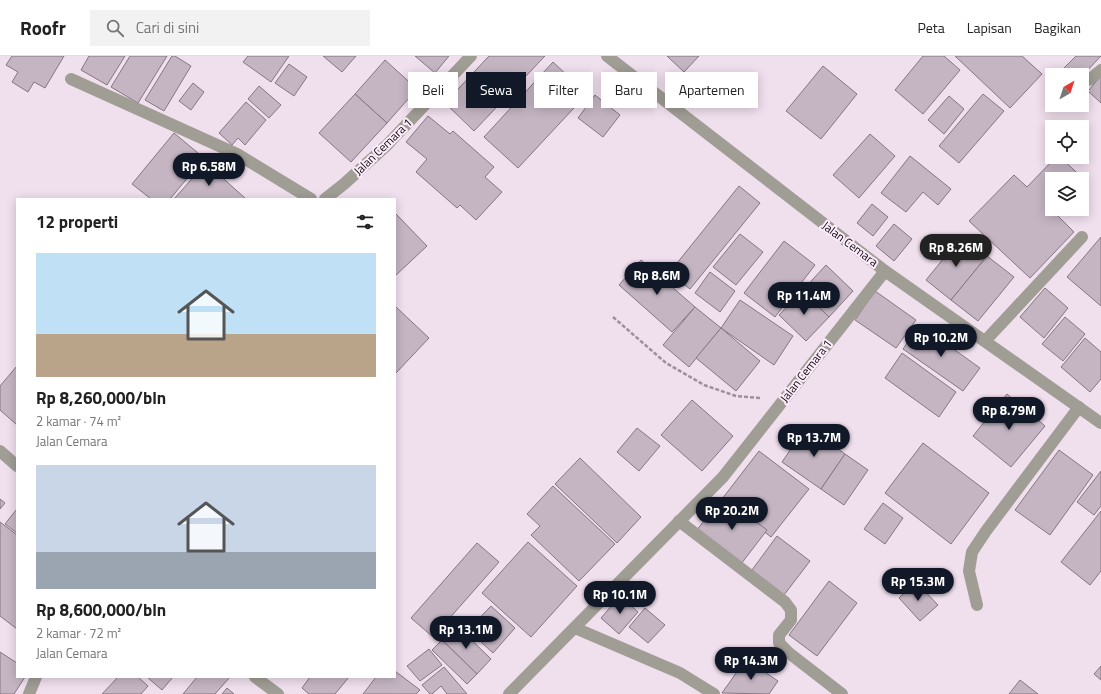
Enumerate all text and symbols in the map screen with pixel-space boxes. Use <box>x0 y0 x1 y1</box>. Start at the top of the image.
search box <box>90 10 370 46</box>
text: Roofr <box>20 13 66 42</box>
text: Cari di sini <box>136 16 199 39</box>
icon: search <box>104 17 126 39</box>
text: Peta <box>917 17 945 38</box>
text: Lapisan <box>967 17 1012 38</box>
text: Bagikan <box>1034 17 1081 38</box>
north arrow <box>1045 68 1089 112</box>
map controls <box>1045 68 1089 216</box>
chip: Beli <box>408 72 458 108</box>
chip: Sewa <box>466 72 526 108</box>
chip: Filter <box>534 72 593 108</box>
chip: Baru <box>601 72 657 108</box>
chip: Apartemen <box>665 72 758 108</box>
street label: Jalan Cemara 1 <box>349 114 416 180</box>
button: locate <box>1045 120 1089 164</box>
pin: Rp 6.58M <box>168 153 250 187</box>
text: Rp 6.58M <box>182 156 236 176</box>
button: layers <box>1045 172 1089 216</box>
text: 12 properti <box>36 209 118 235</box>
icon: filters <box>354 211 376 233</box>
street label: Jalan Cemara <box>818 216 882 271</box>
pin: Rp 8.26M <box>915 234 997 268</box>
text: Rp 8.26M <box>929 237 983 257</box>
pin: Rp 8.6M <box>620 262 694 296</box>
text: Rp 8.6M <box>633 265 681 285</box>
icon: home <box>170 279 242 351</box>
pin: Rp 11.4M <box>763 282 845 316</box>
text: Rp 11.4M <box>777 285 831 305</box>
pin: Rp 10.2M <box>900 324 982 358</box>
text: Rp 10.2M <box>914 327 968 347</box>
street label: Jalan Cemara 1 <box>775 335 836 406</box>
text: Rp 8,260,000/bln <box>36 385 166 411</box>
pin: Rp 8.79M <box>968 397 1050 431</box>
text: Rp 8.79M <box>982 400 1036 420</box>
text: 2 kamar · 74 m² <box>36 411 121 431</box>
pin: Rp 13.7M <box>773 424 855 458</box>
text: Rp 13.7M <box>787 427 841 447</box>
text: Jalan Cemara <box>36 431 108 451</box>
icon: home <box>170 491 242 563</box>
pin: Rp 20.2M <box>691 497 773 531</box>
text: Rp 20.2M <box>705 500 759 520</box>
pin: Rp 15.3M <box>877 568 959 602</box>
text: Rp 15.3M <box>891 571 945 591</box>
pin: Rp 10.1M <box>579 581 661 615</box>
text: Rp 10.1M <box>593 584 647 604</box>
text: Rp 8,600,000/bln <box>36 597 166 623</box>
pin: Rp 13.1M <box>425 616 507 650</box>
text: Rp 13.1M <box>439 619 493 639</box>
text: 2 kamar · 72 m² <box>36 623 121 643</box>
text: Jalan Cemara <box>36 643 108 663</box>
pin: Rp 14.3M <box>710 647 792 681</box>
text: Rp 14.3M <box>724 650 778 670</box>

